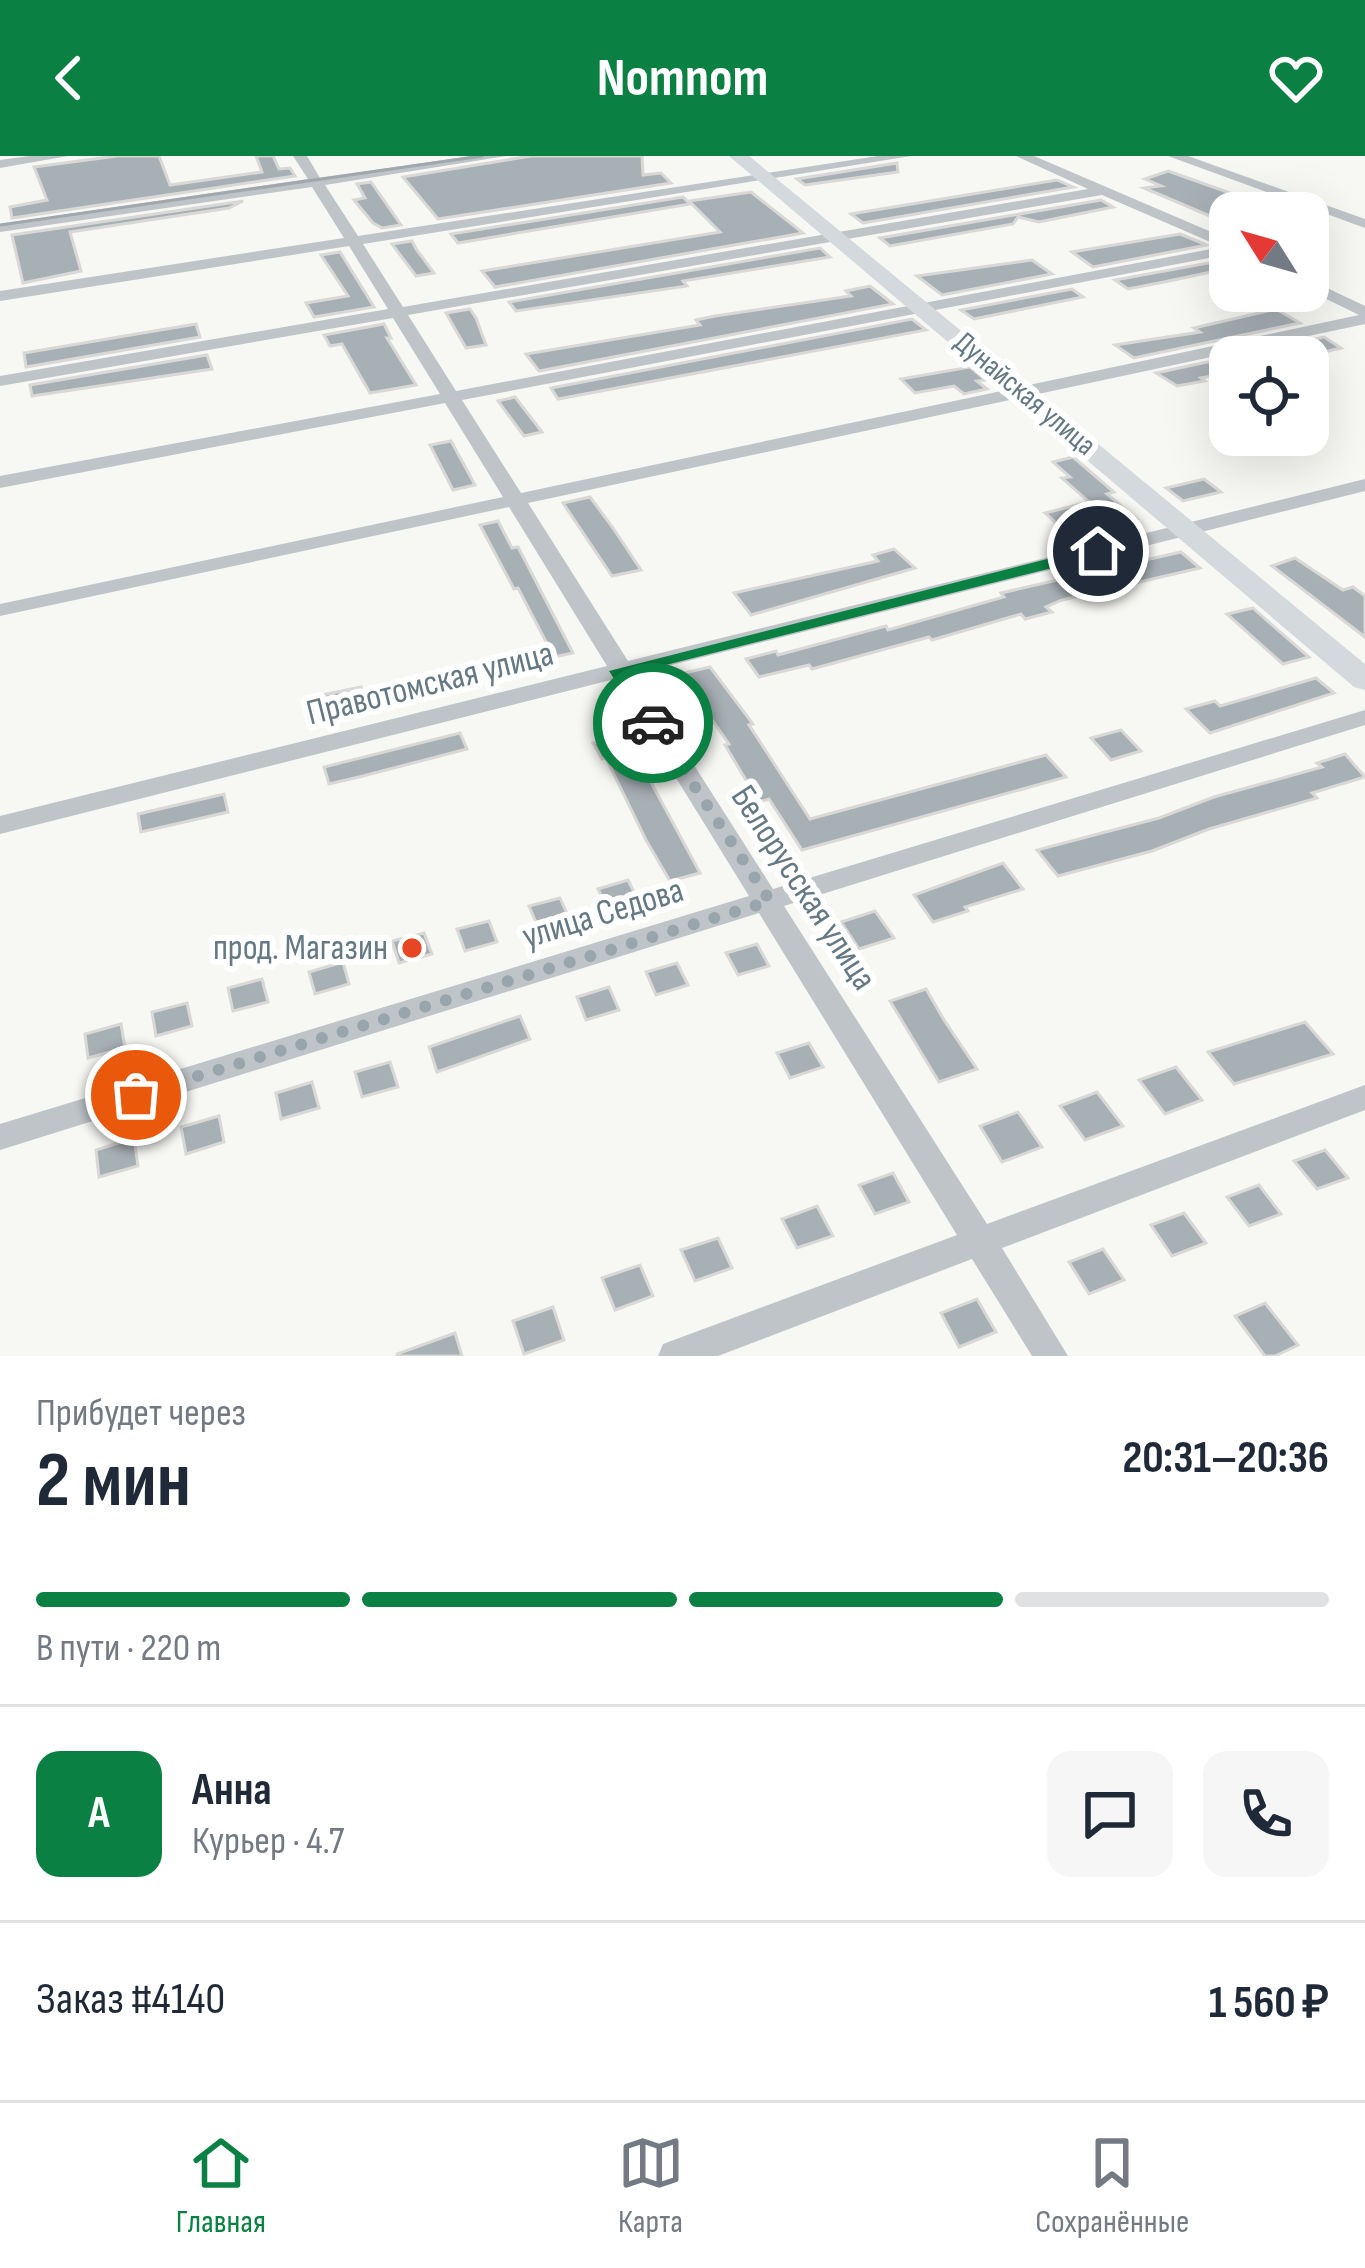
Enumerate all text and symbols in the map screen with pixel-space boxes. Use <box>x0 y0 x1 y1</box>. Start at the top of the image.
icon: back <box>36 45 102 111</box>
icon: heart <box>1263 45 1329 111</box>
text: Nomnom <box>597 46 768 111</box>
north arrow <box>1209 192 1329 312</box>
map controls <box>1209 192 1329 456</box>
street label: Дунайская улица <box>947 324 1103 464</box>
button: locate <box>1209 336 1329 456</box>
pin <box>1047 500 1149 602</box>
icon: home <box>1065 518 1131 584</box>
street label: Правотомская улица <box>302 633 558 735</box>
courier <box>593 663 713 783</box>
icon: car <box>620 690 686 756</box>
street label: Белорусская улица <box>721 778 885 998</box>
street label: улица Седова <box>517 869 689 959</box>
place label: прод. Магазин <box>213 927 388 970</box>
marker: прод. Магазин <box>399 935 425 961</box>
pin <box>85 1044 187 1146</box>
icon: bag <box>103 1062 169 1128</box>
text: Прибудет через <box>36 1390 246 1437</box>
text: 20:31–20:36 <box>1123 1431 1329 1486</box>
text: 2 мин <box>36 1435 191 1528</box>
text: В пути · 220 m <box>36 1625 221 1672</box>
button: chat <box>1047 1751 1173 1877</box>
button: phone <box>1203 1751 1329 1877</box>
text: Анна <box>192 1763 272 1818</box>
text: А <box>88 1786 110 1841</box>
text: Курьер · 4.7 <box>192 1818 344 1865</box>
text: Заказ #4140 <box>36 1972 225 2027</box>
text: 1 560 ₽ <box>1209 1976 1329 2031</box>
tab: Главная <box>176 2130 266 2242</box>
tab: Карта <box>618 2130 684 2242</box>
tab: Сохранённые <box>1035 2130 1189 2242</box>

